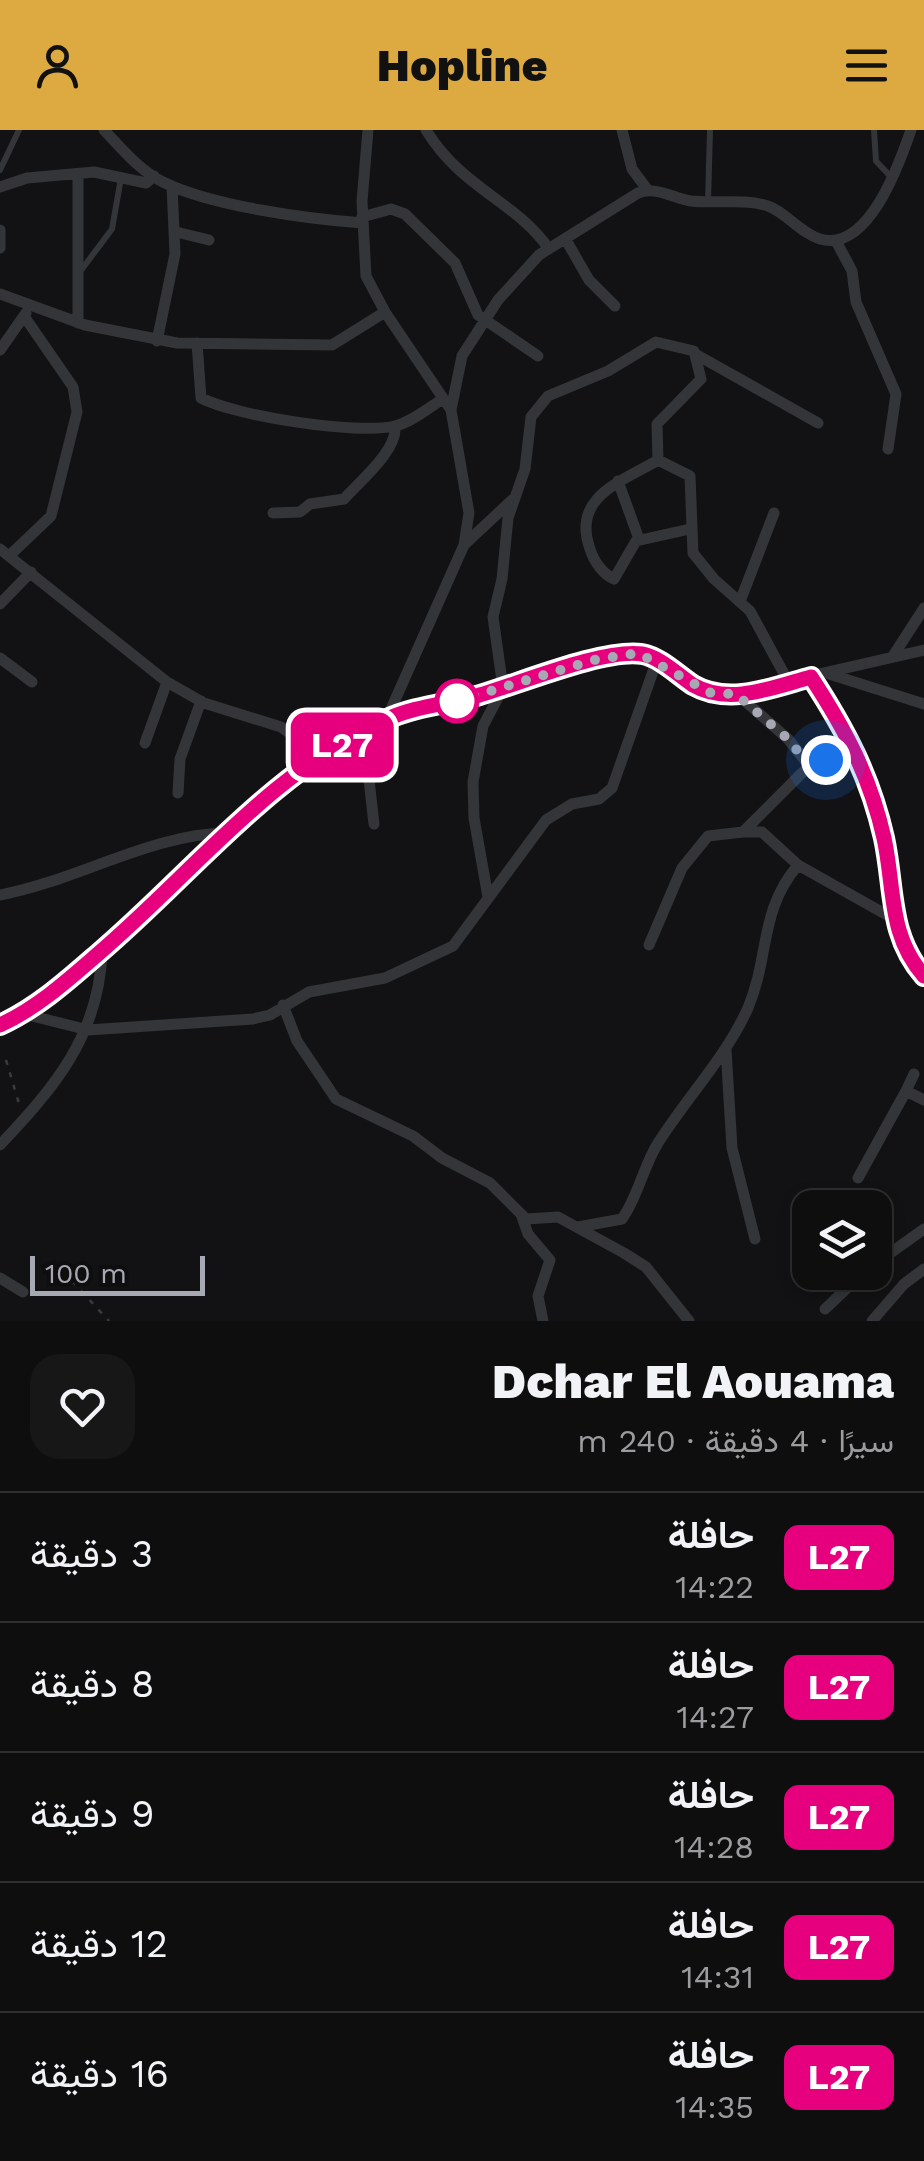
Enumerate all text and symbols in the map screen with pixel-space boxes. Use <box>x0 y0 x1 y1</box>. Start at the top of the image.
icon: person <box>30 38 85 93</box>
icon: menu <box>839 38 894 93</box>
text: Hopline <box>376 39 548 92</box>
unlabelled marker <box>436 680 478 722</box>
line badge: L27 <box>284 712 400 778</box>
text: L27 <box>311 724 373 766</box>
your location <box>801 735 851 785</box>
map controls <box>792 1190 892 1290</box>
button: layers <box>792 1190 892 1290</box>
scale bar <box>30 1251 205 1296</box>
text: 100 m <box>45 1257 127 1290</box>
text: Dchar El Aouama <box>492 1353 894 1410</box>
button: heart <box>30 1354 135 1459</box>
text: سيرًا · 4 دقيقة · 240 m <box>577 1422 894 1460</box>
text: حافلة <box>668 1513 754 1557</box>
text: 3 دقيقة <box>30 1532 153 1576</box>
text: L27 <box>808 1536 870 1578</box>
text: 14:22 <box>675 1568 754 1606</box>
text: حافلة <box>668 1643 754 1687</box>
text: 8 دقيقة <box>30 1662 154 1706</box>
text: L27 <box>808 1666 870 1708</box>
text: 14:27 <box>677 1698 754 1736</box>
text: حافلة <box>668 1773 754 1817</box>
text: 9 دقيقة <box>30 1792 154 1836</box>
text: L27 <box>808 1796 870 1838</box>
text: 14:28 <box>674 1828 754 1866</box>
text: حافلة <box>668 1903 754 1947</box>
text: 12 دقيقة <box>30 1922 168 1966</box>
text: L27 <box>808 1926 870 1968</box>
text: 14:31 <box>681 1958 754 1996</box>
text: حافلة <box>668 2033 754 2077</box>
text: 16 دقيقة <box>30 2052 169 2096</box>
text: L27 <box>808 2056 870 2098</box>
text: 14:35 <box>675 2088 754 2126</box>

